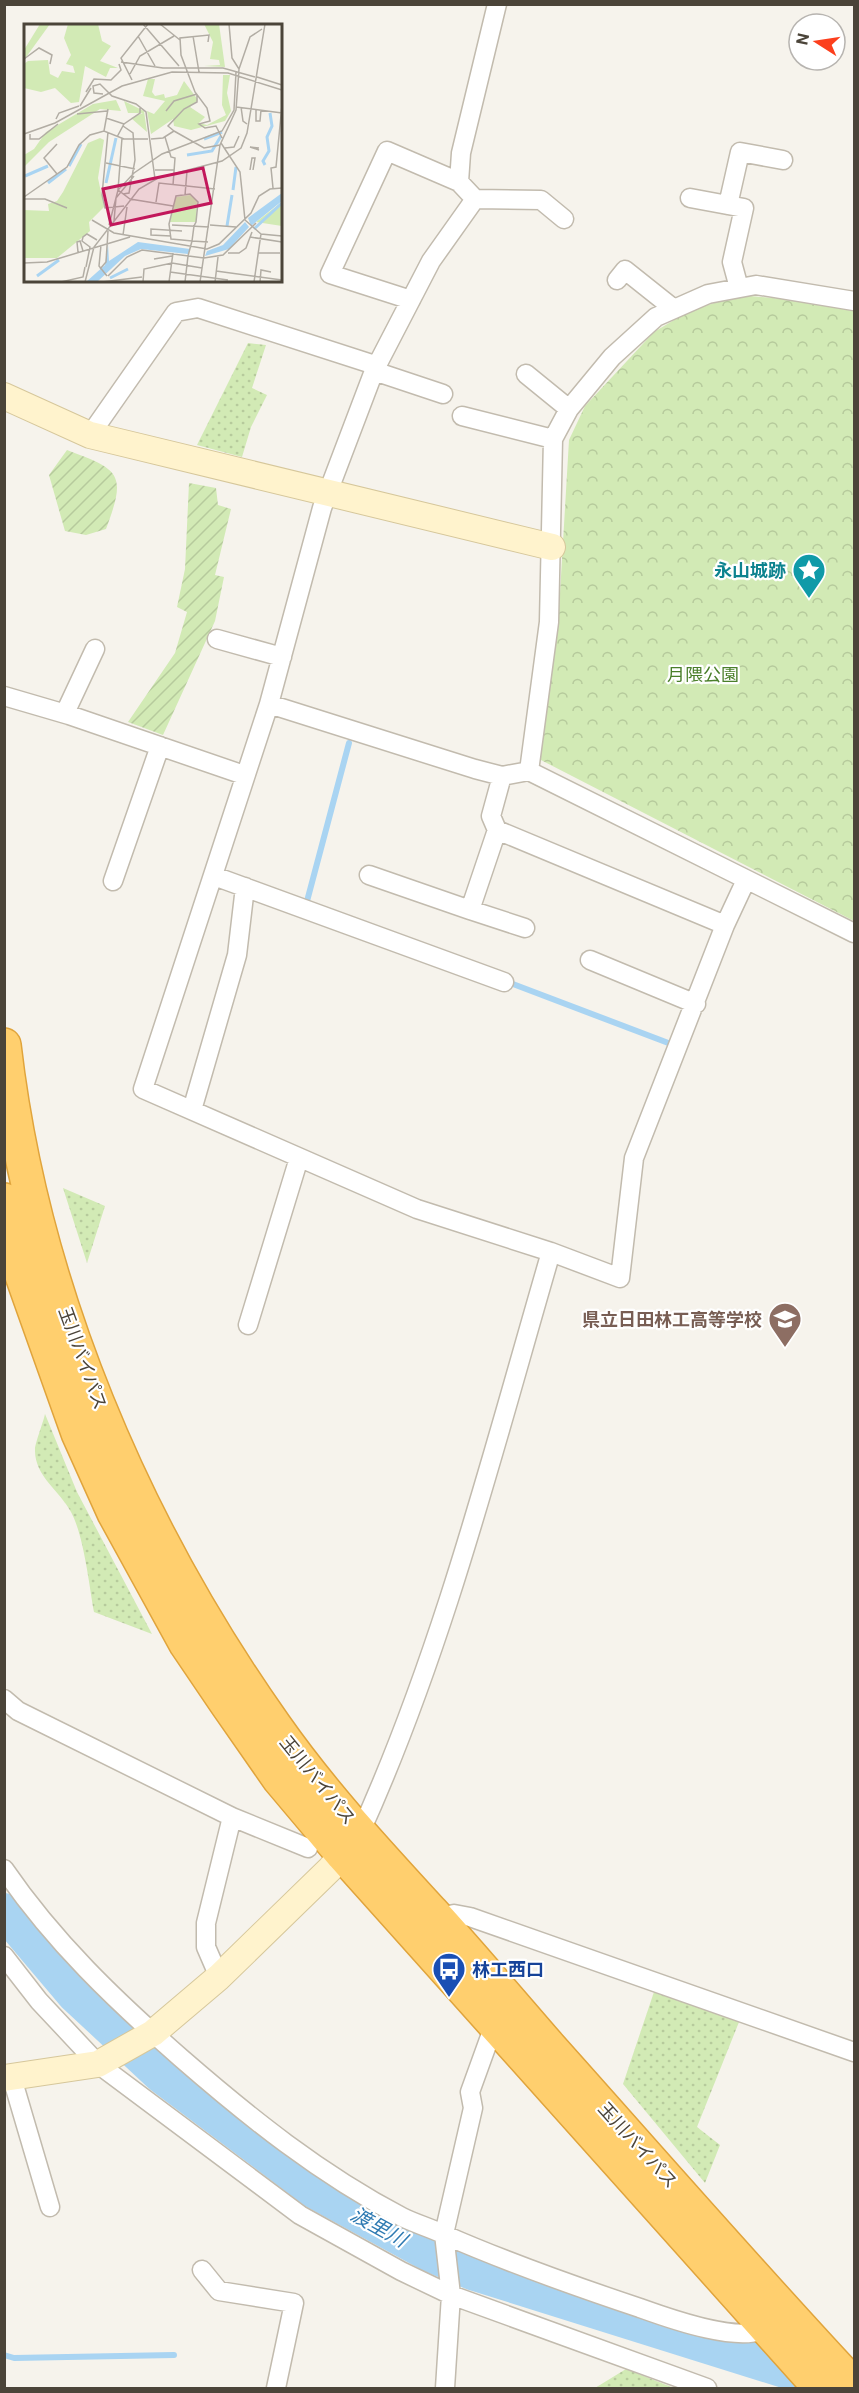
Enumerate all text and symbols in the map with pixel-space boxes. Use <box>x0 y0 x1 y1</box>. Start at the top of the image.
north arrow <box>787 12 847 72</box>
inset map <box>24 24 282 282</box>
text: N <box>792 31 813 46</box>
place icon: 永山城跡 <box>791 552 827 599</box>
place label: 永山城跡 <box>714 560 786 581</box>
park label: 月隈公園 <box>667 664 739 685</box>
school or university icon: 県立日田林工高等学校 <box>767 1301 803 1348</box>
street label: 玉川バイパス <box>55 1304 111 1412</box>
place label: 県立日田林工高等学校 <box>582 1309 762 1330</box>
street label: 玉川バイパス <box>276 1732 360 1828</box>
bus stop icon: 林工西口 <box>431 1951 467 1998</box>
place label: 林工西口 <box>472 1959 544 1980</box>
street label: 玉川バイパス <box>594 2098 682 2192</box>
water label: 渡里川 <box>347 2202 413 2253</box>

